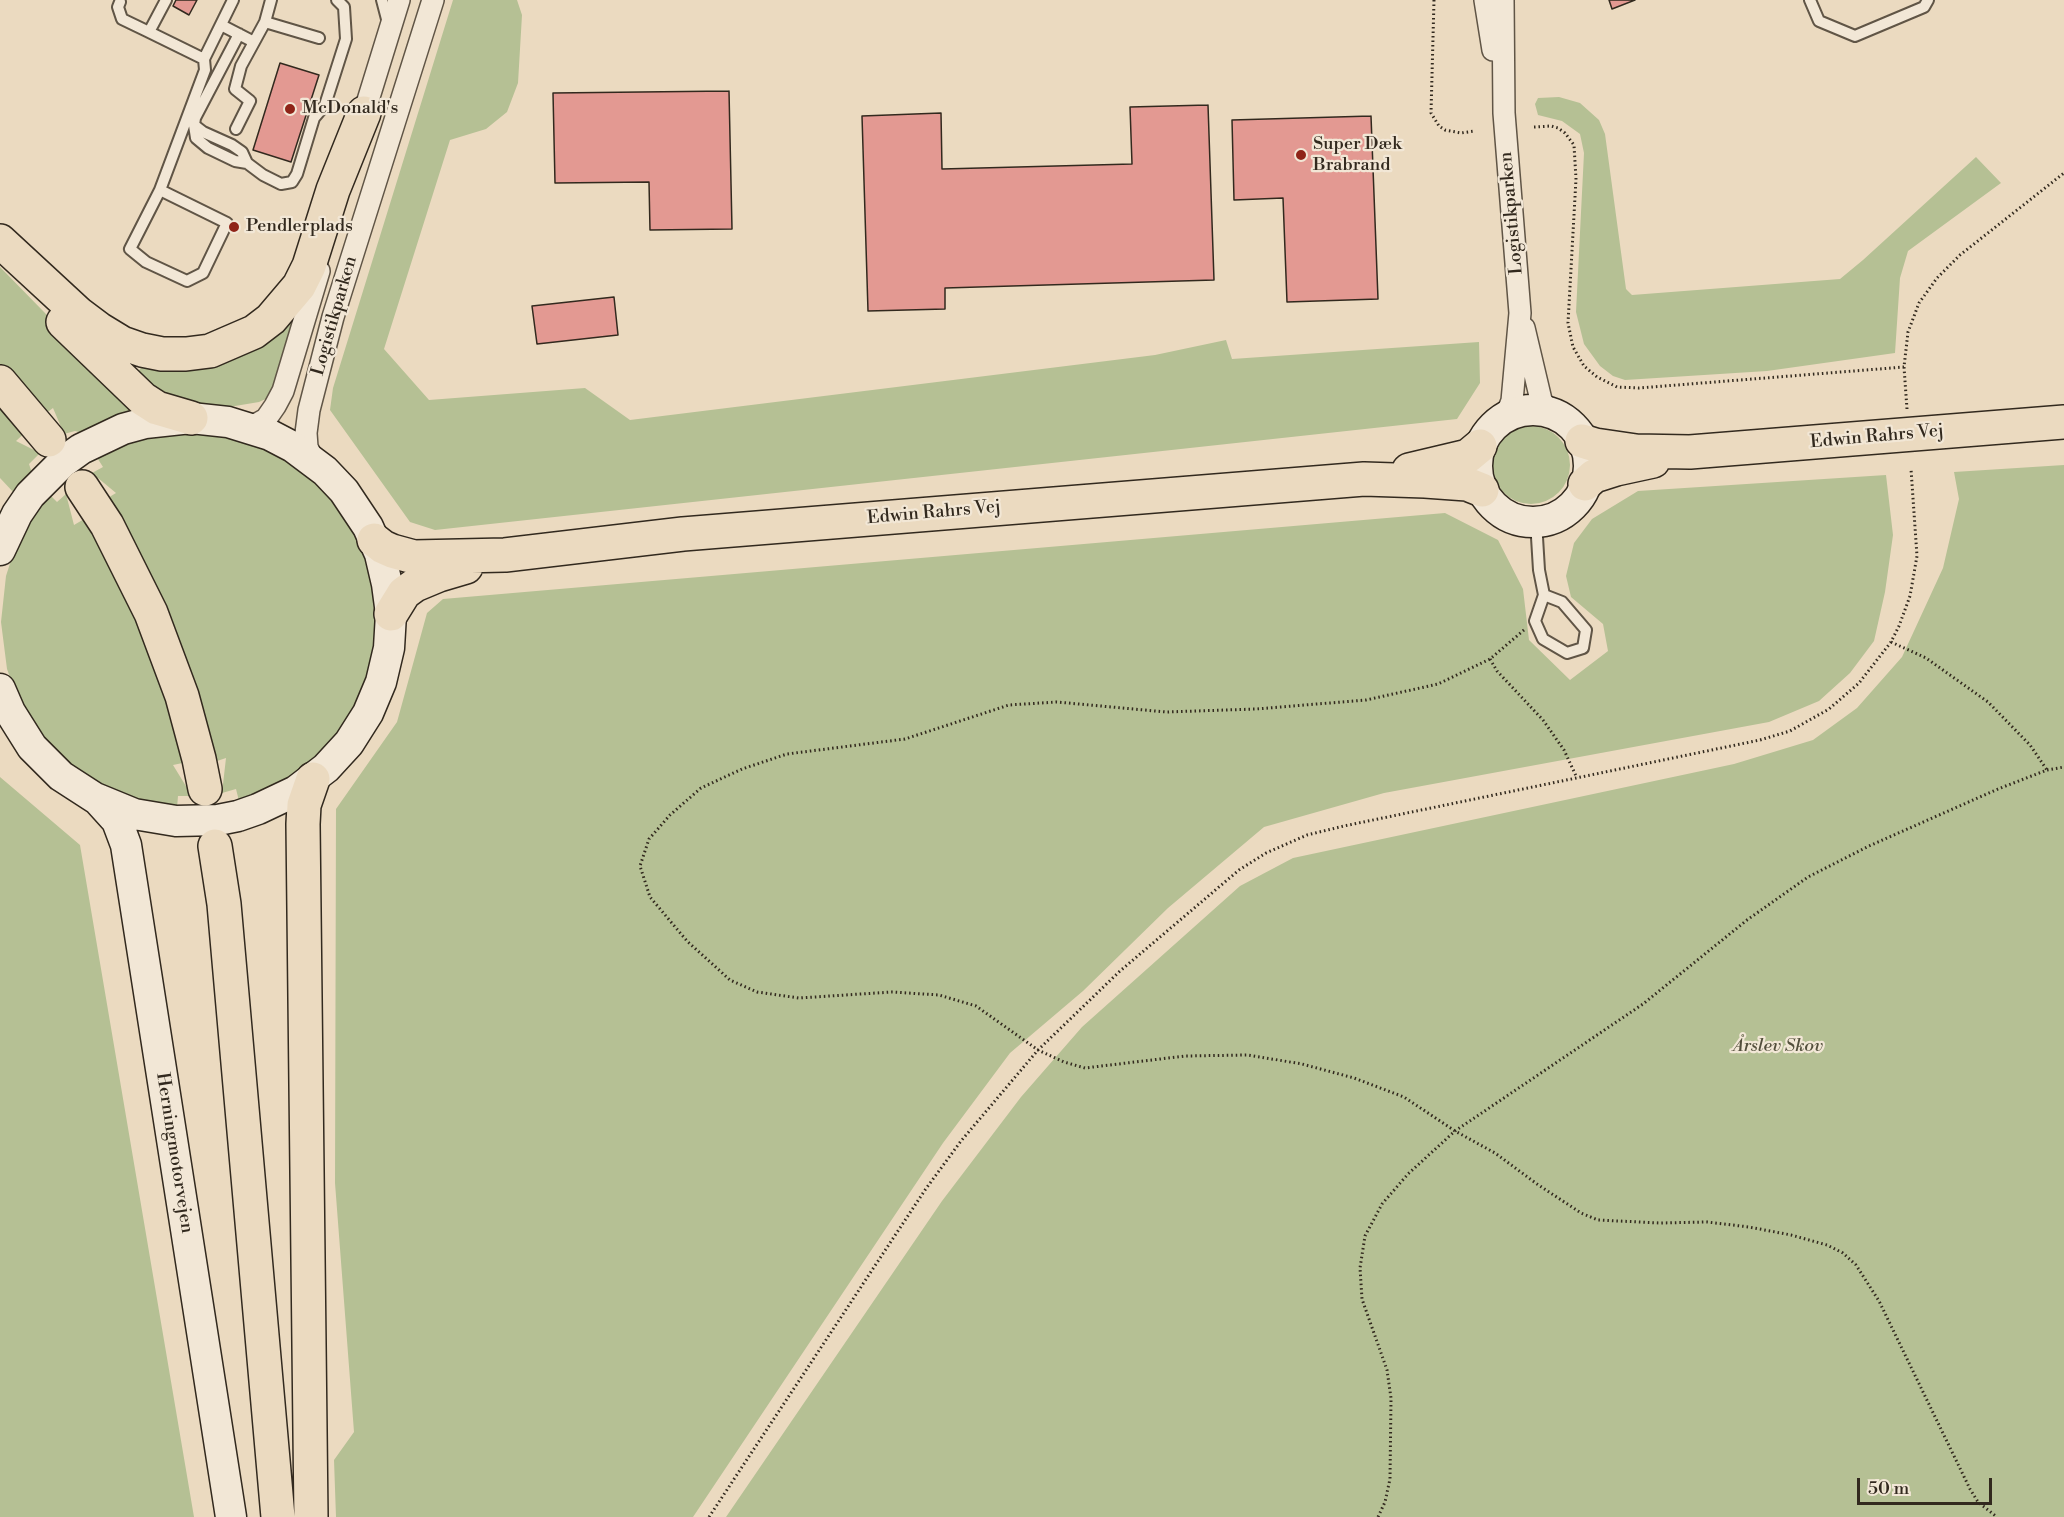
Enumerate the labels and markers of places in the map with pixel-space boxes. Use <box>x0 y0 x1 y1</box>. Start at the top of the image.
place label: McDonald's <box>302 98 398 120</box>
marker: McDonald's <box>283 102 297 116</box>
place label: Super Dæk Brabrand <box>1313 134 1402 176</box>
marker: Super Dæk Brabrand <box>1294 148 1308 162</box>
place label: Pendlerplads <box>246 216 353 238</box>
marker: Pendlerplads <box>227 220 241 234</box>

